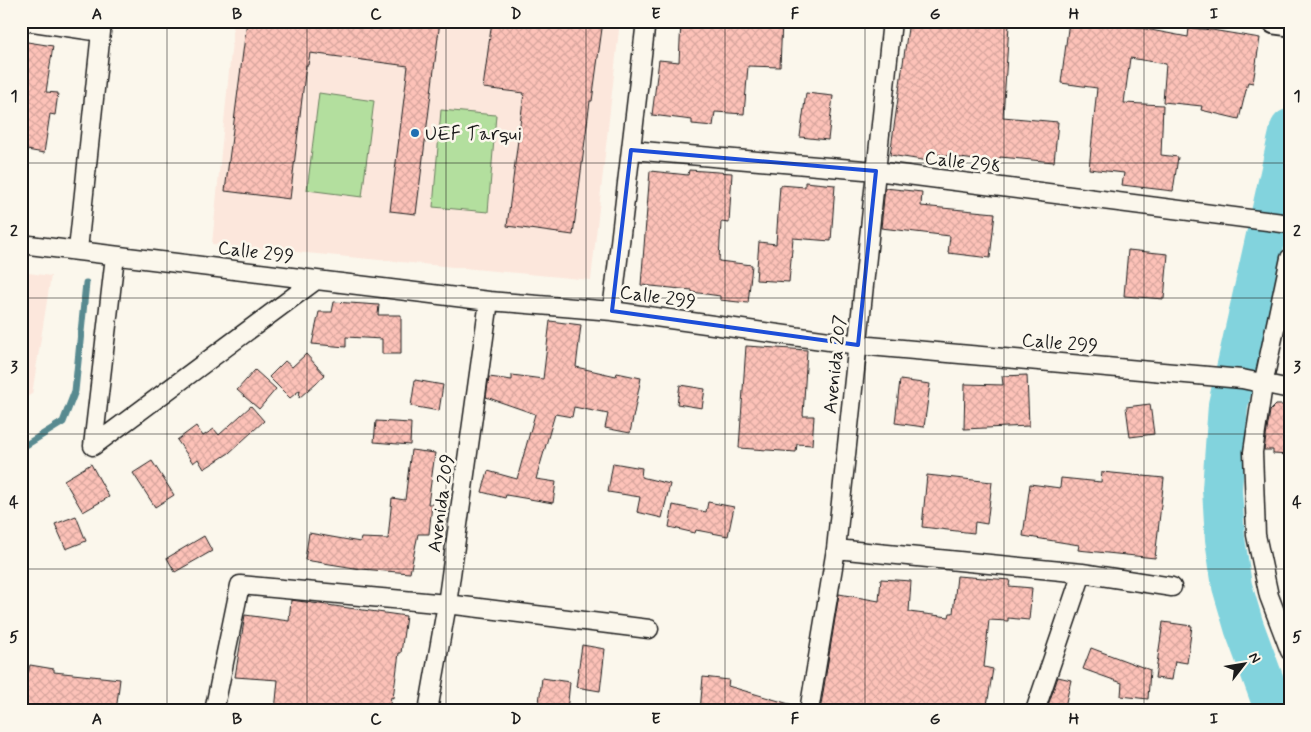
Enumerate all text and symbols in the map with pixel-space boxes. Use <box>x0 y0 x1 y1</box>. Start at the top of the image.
text: A <box>92 4 102 25</box>
text: B <box>232 4 242 25</box>
text: C <box>370 4 382 25</box>
text: D <box>510 4 522 25</box>
text: E <box>651 4 661 25</box>
text: F <box>791 4 800 25</box>
text: G <box>930 4 941 25</box>
text: H <box>1069 4 1080 25</box>
text: I <box>1210 4 1219 25</box>
text: 1 <box>10 86 18 107</box>
text: 1 <box>1293 86 1301 107</box>
place label: UEF Tarqui <box>425 122 522 147</box>
marker: UEF Tarqui <box>409 127 421 139</box>
street label: Calle 298 <box>923 145 1002 180</box>
text: 2 <box>10 221 18 242</box>
text: 2 <box>1293 221 1301 242</box>
street label: Calle 299 <box>216 235 295 270</box>
street label: Calle 299 <box>618 280 697 315</box>
street label: Avenida 207 <box>818 313 853 415</box>
street label: Calle 299 <box>1021 328 1099 359</box>
text: 3 <box>10 357 18 378</box>
text: 3 <box>1293 357 1301 378</box>
street label: Avenida 209 <box>422 452 461 554</box>
text: 4 <box>9 492 19 513</box>
text: 4 <box>1292 492 1302 513</box>
text: 5 <box>9 627 19 648</box>
text: 5 <box>1292 627 1302 648</box>
north arrow <box>1218 640 1268 690</box>
text: N <box>1244 649 1264 666</box>
text: A <box>92 709 102 730</box>
text: B <box>232 709 242 730</box>
text: C <box>370 709 382 730</box>
text: D <box>510 709 522 730</box>
text: E <box>651 709 661 730</box>
text: F <box>791 709 800 730</box>
text: G <box>930 709 941 730</box>
text: H <box>1069 709 1080 730</box>
text: I <box>1210 709 1219 730</box>

